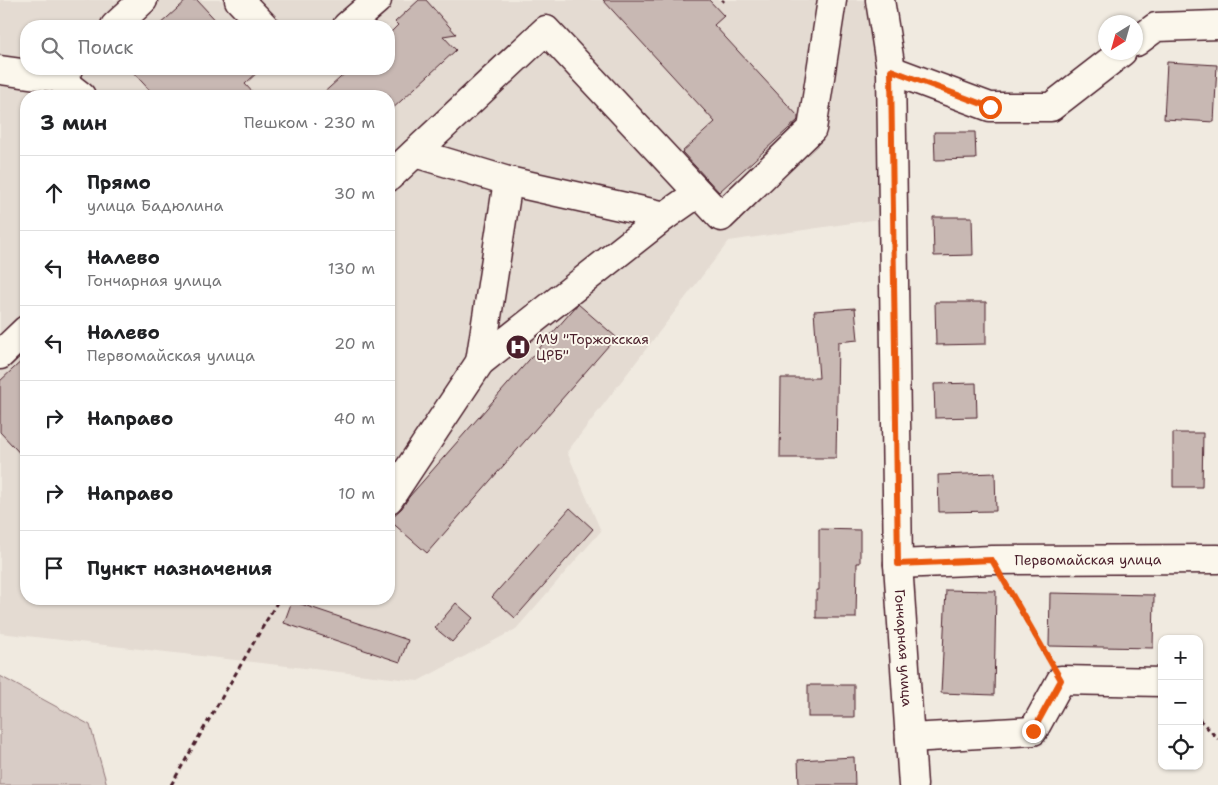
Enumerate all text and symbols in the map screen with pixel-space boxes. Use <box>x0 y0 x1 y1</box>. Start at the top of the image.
north arrow <box>1098 15 1143 60</box>
search box <box>20 20 395 75</box>
icon: search <box>38 34 66 62</box>
text: Поиск <box>78 35 133 60</box>
route start <box>979 96 1002 119</box>
text: 3 мин <box>40 109 107 137</box>
text: Пешком · 230 m <box>244 112 375 133</box>
text: Прямо <box>87 170 151 195</box>
icon: ahead <box>40 179 68 207</box>
text: 30 m <box>334 183 375 204</box>
text: улица Бадюлина <box>87 195 223 216</box>
text: Налево <box>87 245 160 270</box>
icon: left <box>40 254 68 282</box>
text: 130 m <box>328 258 375 279</box>
text: Гончарная улица <box>87 270 222 291</box>
text: Налево <box>87 320 160 345</box>
icon: left <box>40 329 68 357</box>
place label: МУ "Торжокская ЦРБ" <box>536 330 649 364</box>
text: 20 m <box>334 333 375 354</box>
hospital icon: МУ "Торжокская ЦРБ" <box>505 334 531 360</box>
text: Первомайская улица <box>87 345 255 366</box>
icon: right <box>40 404 68 432</box>
text: Направо <box>87 406 173 431</box>
text: 40 m <box>333 408 375 429</box>
icon: right <box>40 479 68 507</box>
text: Направо <box>87 481 173 506</box>
text: 10 m <box>338 483 375 504</box>
street label: Первомайская улица <box>1014 550 1162 569</box>
icon: arrive <box>40 554 68 582</box>
text: Пункт назначения <box>87 556 272 581</box>
street label: Гончарная улица <box>891 588 917 708</box>
map controls <box>1158 635 1203 770</box>
button: + <box>1158 635 1203 680</box>
button: − <box>1158 680 1203 725</box>
route end <box>1022 720 1045 743</box>
button: locate <box>1158 725 1203 770</box>

